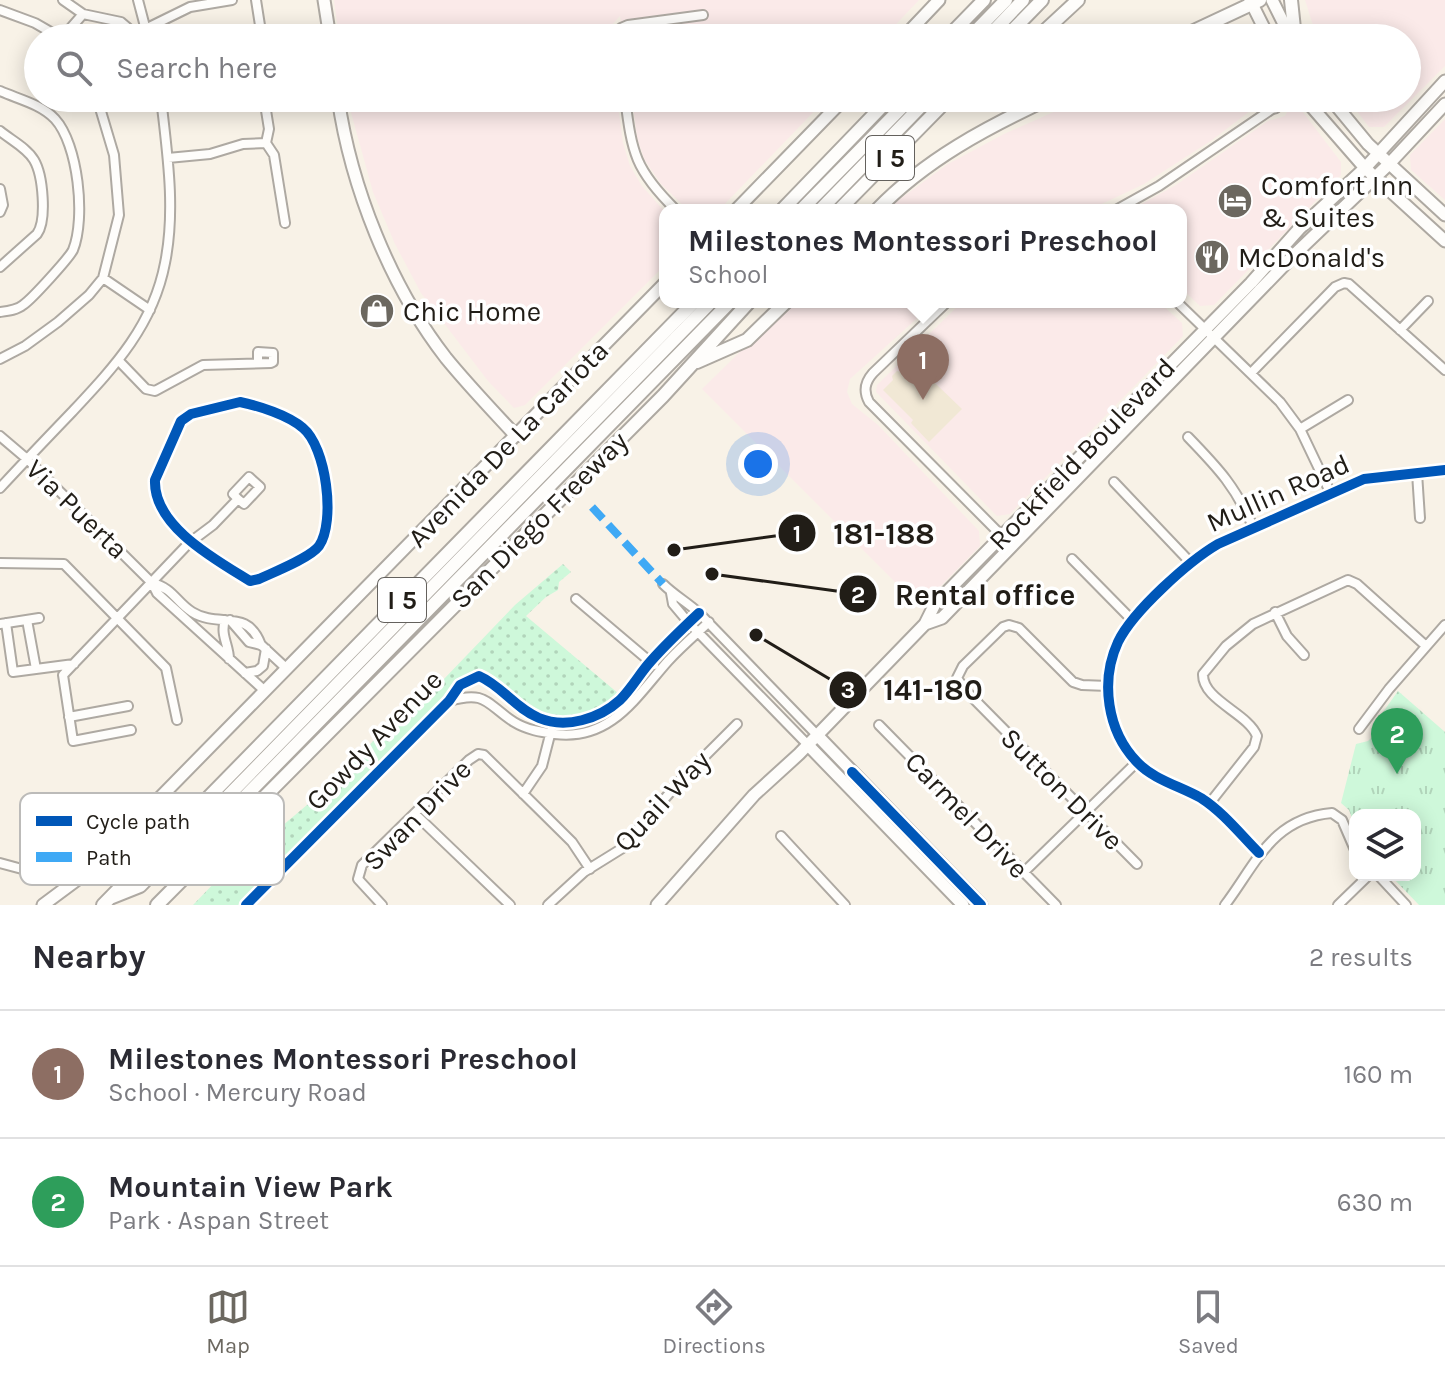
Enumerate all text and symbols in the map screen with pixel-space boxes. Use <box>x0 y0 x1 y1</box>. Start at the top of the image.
search box <box>24 24 1421 112</box>
icon: search <box>52 46 96 90</box>
text: Search here <box>116 50 277 86</box>
road number: I 5 <box>866 136 914 180</box>
place label: Comfort Inn & Suites <box>1261 169 1414 234</box>
hotel icon: Comfort Inn & Suites <box>1216 182 1254 220</box>
popup <box>659 204 1187 308</box>
text: Milestones Montessori Preschool <box>688 223 1158 259</box>
restaurant icon: McDonald's <box>1193 238 1231 276</box>
place label: McDonald's <box>1238 241 1385 274</box>
text: School <box>688 259 769 290</box>
shop icon: Chic Home <box>358 292 396 330</box>
place label: Chic Home <box>403 295 541 328</box>
street label: Avenida De La Carlota <box>401 334 615 554</box>
pin: 1 <box>897 334 949 400</box>
street label: Rockfield Boulevard <box>982 351 1182 557</box>
street label: San Diego Freeway <box>443 424 635 616</box>
your location <box>738 444 778 484</box>
street label: Mullin Road <box>1202 447 1354 539</box>
street label: Via Puerta <box>19 452 135 566</box>
callout: 181-188 <box>777 506 950 560</box>
text: 181-188 <box>833 516 935 552</box>
text: 1 <box>793 520 801 548</box>
callout: Rental office <box>838 567 1091 621</box>
text: Rental office <box>895 577 1075 613</box>
road number: I 5 <box>378 578 426 622</box>
text: 2 <box>851 581 865 609</box>
street label: Gowdy Avenue <box>299 663 449 817</box>
callout: 141-180 <box>828 663 999 717</box>
text: 141-180 <box>883 672 983 708</box>
text: 3 <box>841 676 855 704</box>
pin: 2 <box>1371 708 1423 774</box>
street label: Sutton Drive <box>994 721 1130 857</box>
street label: Quail Way <box>607 744 717 858</box>
street label: Carmel Drive <box>898 745 1036 885</box>
street label: Swan Drive <box>356 753 478 877</box>
legend <box>20 793 284 885</box>
text: Cycle path <box>86 809 190 835</box>
map controls <box>1349 809 1421 881</box>
button: layers <box>1349 809 1421 881</box>
text: Path <box>86 845 132 871</box>
text: Nearby <box>32 937 146 977</box>
text: 2 results <box>1309 942 1413 973</box>
text: Milestones Montessori Preschool <box>108 1041 578 1077</box>
text: 1 <box>53 1059 63 1090</box>
text: 160 m <box>1344 1059 1413 1090</box>
text: School · Mercury Road <box>108 1077 367 1108</box>
text: Mountain View Park <box>108 1169 393 1205</box>
text: 2 <box>50 1187 66 1218</box>
text: 630 m <box>1337 1187 1413 1218</box>
text: Park · Aspan Street <box>108 1205 329 1236</box>
tab: Map <box>206 1285 250 1359</box>
tab: Directions <box>662 1285 766 1359</box>
tab: Saved <box>1178 1285 1239 1359</box>

